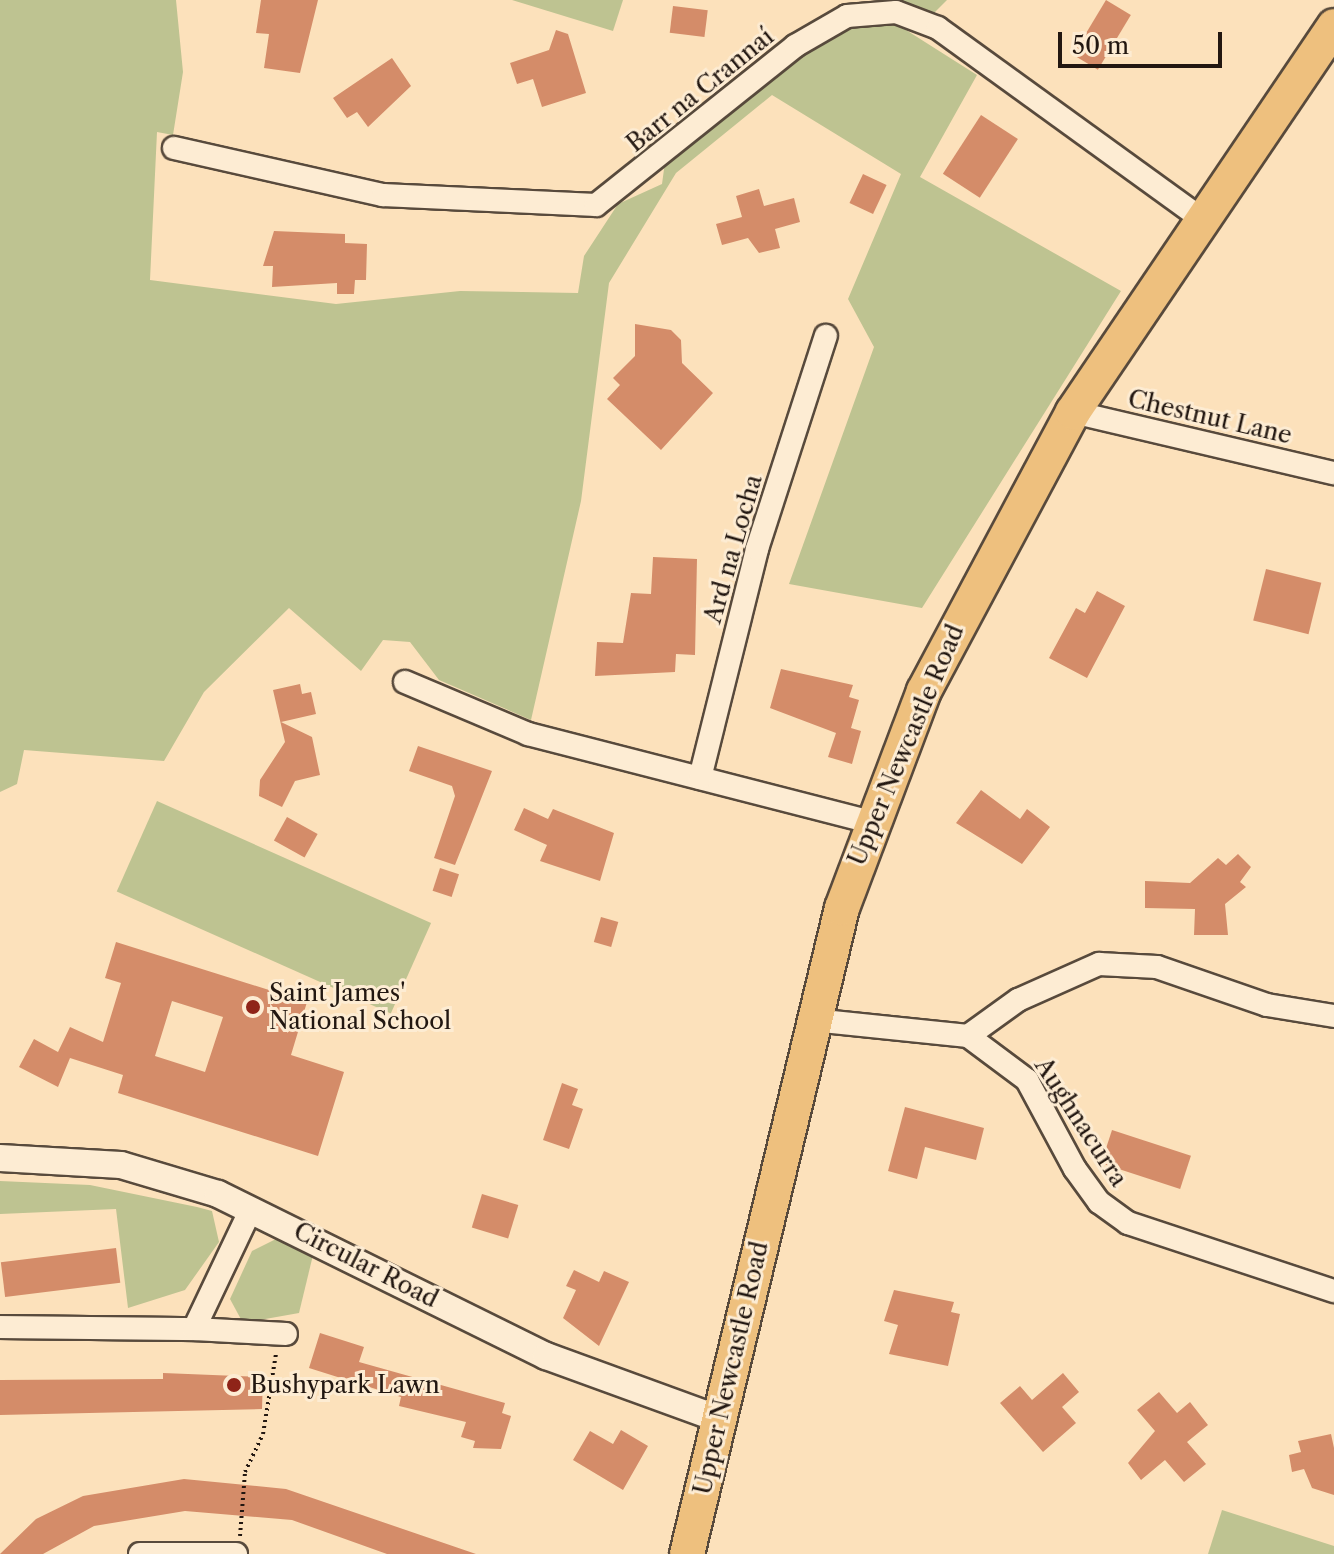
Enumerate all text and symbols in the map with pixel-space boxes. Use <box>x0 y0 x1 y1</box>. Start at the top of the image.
scale bar <box>1062 16 1226 66</box>
street label: Barr na Crannaí <box>620 22 780 158</box>
text: 50 m <box>1072 31 1129 60</box>
street label: Chestnut Lane <box>1125 384 1295 450</box>
street label: Ard na Locha <box>698 471 768 627</box>
street label: Upper Newcastle Road <box>842 620 970 870</box>
place label: Saint James' National School <box>269 979 451 1035</box>
marker: Saint James' National School <box>244 998 262 1016</box>
street label: Aughnacurra <box>1029 1052 1133 1192</box>
street label: Circular Road <box>289 1216 443 1314</box>
street label: Upper Newcastle Road <box>688 1238 774 1498</box>
place label: Bushypark Lawn <box>250 1371 440 1399</box>
marker: Bushypark Lawn <box>225 1376 243 1394</box>

